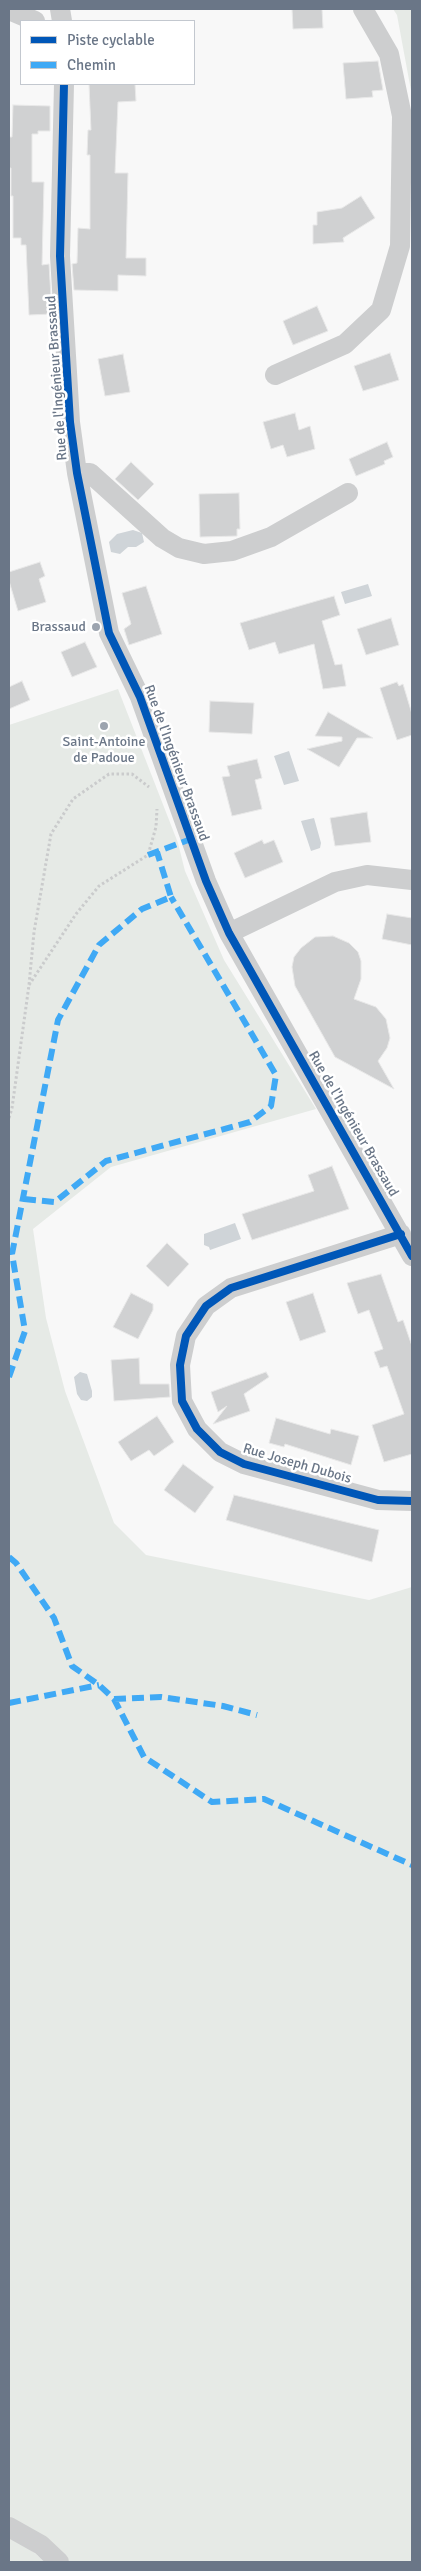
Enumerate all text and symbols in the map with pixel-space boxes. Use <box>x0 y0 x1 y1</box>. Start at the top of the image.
legend <box>20 20 195 85</box>
text: Piste cyclable <box>67 31 155 49</box>
text: Chemin <box>67 56 116 74</box>
street label: Rue de l'Ingénieur Brassaud <box>43 295 71 461</box>
place label: Brassaud <box>31 619 86 635</box>
marker: Brassaud <box>90 621 102 633</box>
street label: Rue de l'Ingénieur Brassaud <box>140 683 212 843</box>
marker: Saint-Antoine de Padoue <box>98 720 110 732</box>
place label: Saint-Antoine de Padoue <box>63 734 145 766</box>
street label: Rue de l'Ingénieur Brassaud <box>304 1048 402 1200</box>
street label: Rue Joseph Dubois <box>241 1440 353 1488</box>

